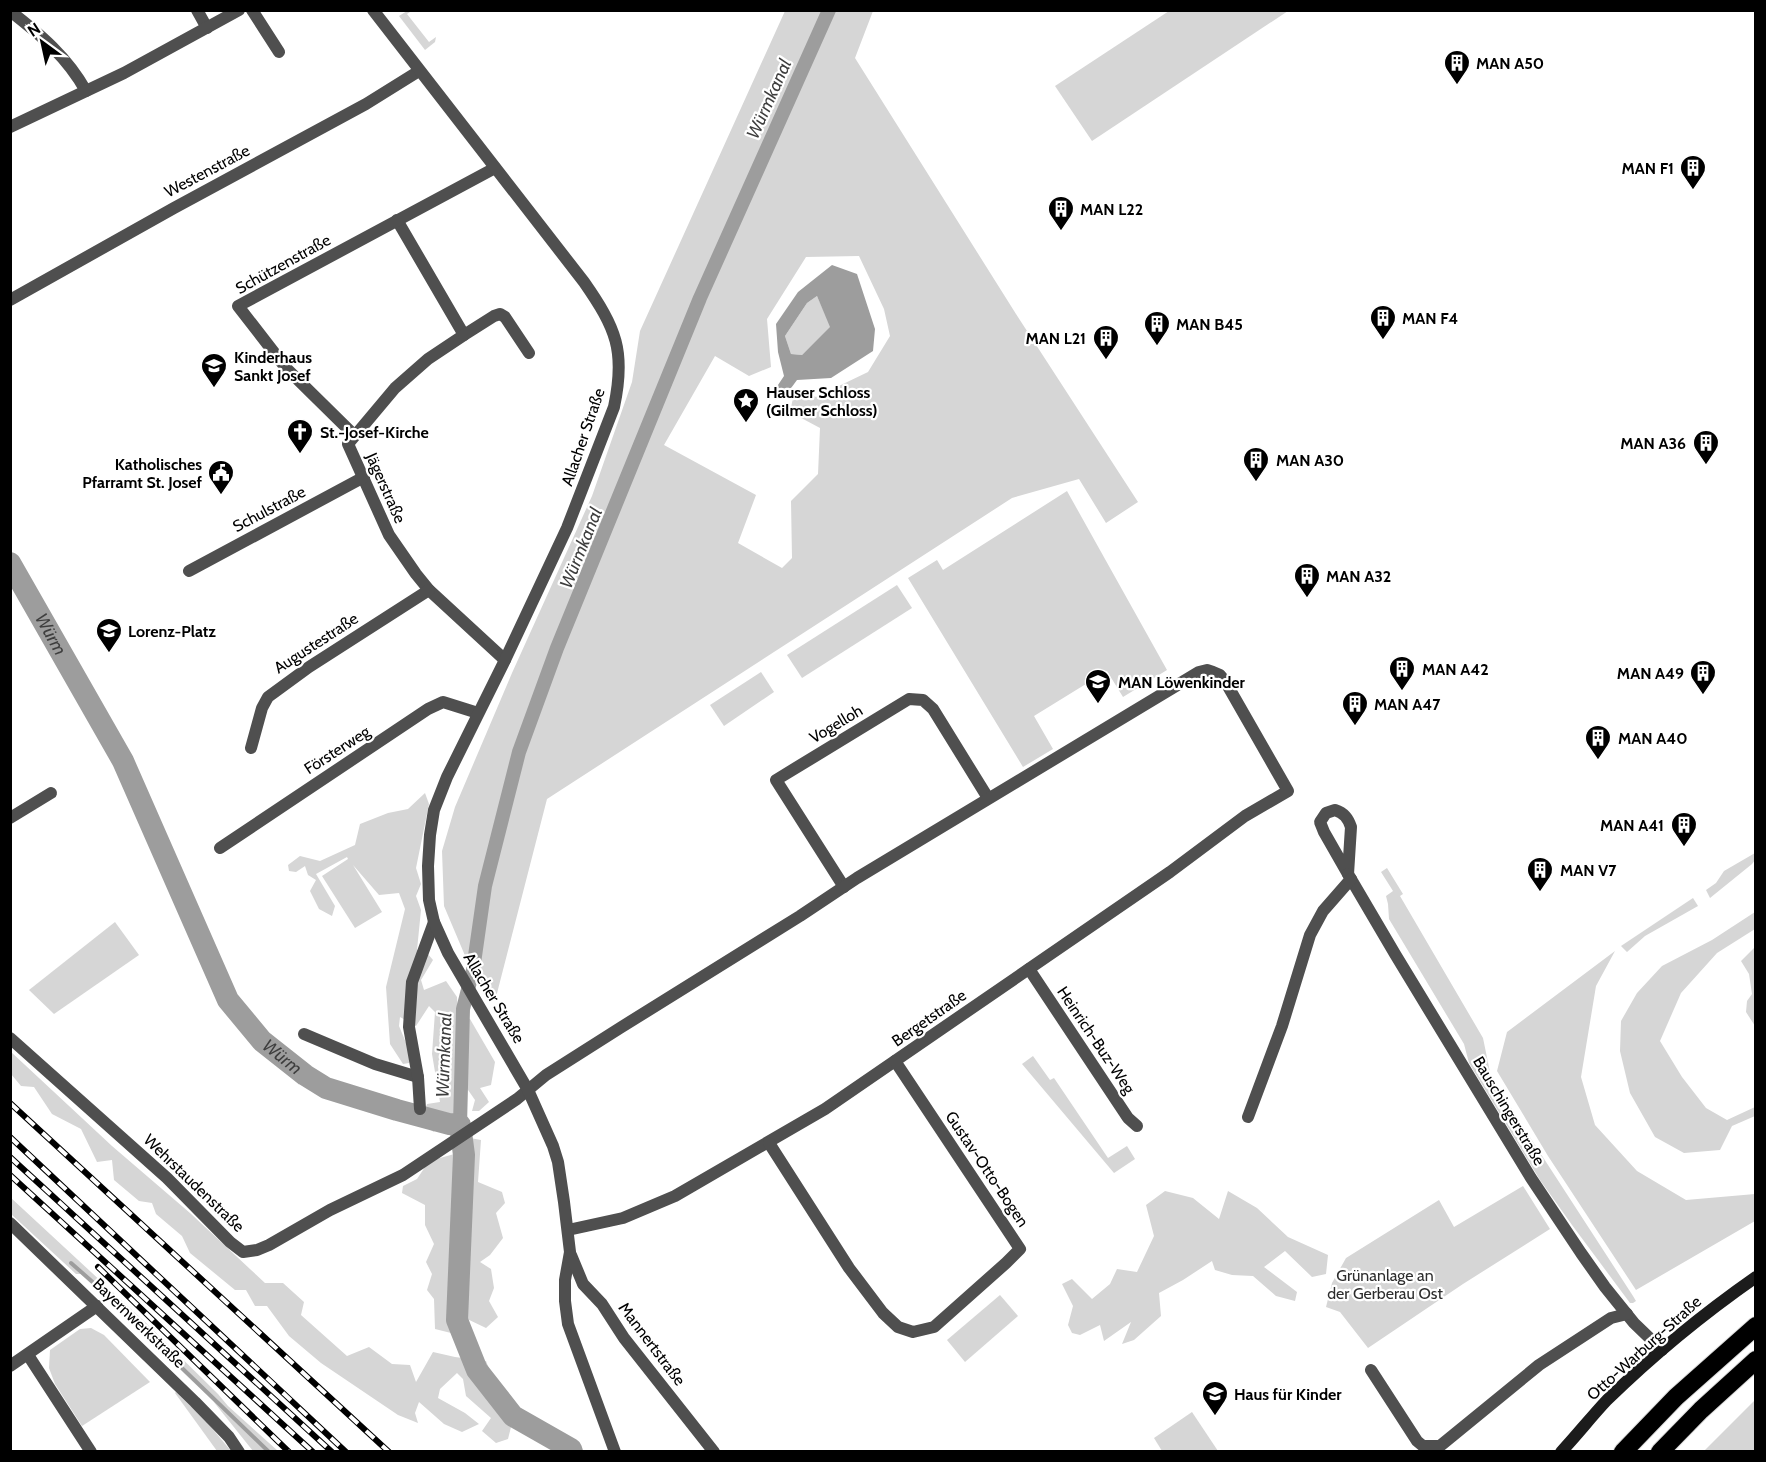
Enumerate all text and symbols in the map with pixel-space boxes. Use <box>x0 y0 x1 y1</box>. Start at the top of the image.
north arrow <box>12 12 72 72</box>
text: N <box>24 19 44 41</box>
building icon: MAN A50 <box>1442 48 1472 86</box>
place label: MAN A50 <box>1476 54 1544 73</box>
water label: Würmkanal <box>742 55 797 142</box>
street label: Westenstraße <box>161 141 253 201</box>
building icon: MAN F1 <box>1678 153 1708 191</box>
place label: MAN F1 <box>1621 159 1674 178</box>
building icon: MAN L22 <box>1046 194 1076 232</box>
place label: MAN L22 <box>1080 200 1143 219</box>
street label: Schützenstraße <box>232 230 334 298</box>
building icon: MAN F4 <box>1368 303 1398 341</box>
building icon: MAN B45 <box>1142 309 1172 347</box>
place label: MAN F4 <box>1402 309 1458 328</box>
place label: MAN B45 <box>1176 315 1243 334</box>
building icon: MAN L21 <box>1091 323 1121 361</box>
place label: MAN L21 <box>1025 329 1086 348</box>
place label: Kinderhaus Sankt Josef <box>234 348 312 385</box>
school or university icon: Kinderhaus Sankt Josef <box>199 351 229 389</box>
place label: Hauser Schloss (Gilmer Schloss) <box>766 383 877 420</box>
street label: Allacher Straße <box>557 386 609 488</box>
place icon: Hauser Schloss (Gilmer Schloss) <box>731 386 761 424</box>
church icon: St.-Josef-Kirche <box>285 417 315 455</box>
place label: St.-Josef-Kirche <box>320 423 429 442</box>
building icon: MAN A36 <box>1691 428 1721 466</box>
place label: MAN A36 <box>1620 434 1686 453</box>
building icon: MAN A30 <box>1241 445 1271 483</box>
street label: Jägerstraße <box>362 449 410 526</box>
place label: MAN A30 <box>1276 451 1344 470</box>
place label: Katholisches Pfarramt St. Josef <box>82 455 203 492</box>
public building icon: Katholisches Pfarramt St. Josef <box>206 458 236 496</box>
street label: Schulstraße <box>229 482 309 536</box>
water label: Würmkanal <box>555 504 607 592</box>
building icon: MAN A32 <box>1292 561 1322 599</box>
place label: MAN A32 <box>1326 567 1391 586</box>
water label: Würm <box>30 609 71 659</box>
street label: Augustestraße <box>270 609 362 677</box>
school or university icon: Lorenz-Platz <box>94 616 124 654</box>
place label: Lorenz-Platz <box>128 622 216 641</box>
building icon: MAN A42 <box>1387 654 1417 692</box>
building icon: MAN A49 <box>1688 658 1718 696</box>
place label: MAN A42 <box>1422 660 1489 679</box>
place label: MAN A49 <box>1617 664 1684 683</box>
school or university icon: MAN Löwenkinder <box>1083 667 1113 705</box>
place label: MAN Löwenkinder <box>1118 673 1246 692</box>
building icon: MAN A47 <box>1340 689 1370 727</box>
place label: MAN A47 <box>1374 695 1441 714</box>
street label: Vogelloh <box>806 701 866 747</box>
street label: Försterweg <box>301 721 374 778</box>
building icon: MAN A40 <box>1583 723 1613 761</box>
place label: MAN A40 <box>1618 729 1687 748</box>
building icon: MAN A41 <box>1669 810 1699 848</box>
place label: MAN A41 <box>1600 816 1664 835</box>
building icon: MAN V7 <box>1525 855 1555 893</box>
place label: MAN V7 <box>1560 861 1617 880</box>
street label: Allacher Straße <box>460 949 528 1047</box>
street label: Heinrich-Buz-Weg <box>1053 983 1139 1098</box>
street label: Bergetstraße <box>888 985 970 1051</box>
water label: Würmkanal <box>432 1011 457 1098</box>
water label: Würm <box>258 1035 306 1079</box>
street label: Bauschingerstraße <box>1469 1053 1549 1169</box>
street label: Gustav-Otto-Bogen <box>941 1108 1033 1230</box>
street label: Wehrstaudenstraße <box>140 1130 248 1236</box>
park label: Grünanlage an der Gerberau Ost <box>1327 1266 1443 1303</box>
street label: Bayernwerkstraße <box>89 1274 189 1372</box>
street label: Otto-Warburg-Straße <box>1583 1292 1705 1404</box>
street label: Mannertstraße <box>615 1299 689 1389</box>
school or university icon: Haus für Kinder <box>1200 1379 1230 1417</box>
place label: Haus für Kinder <box>1234 1385 1342 1404</box>

